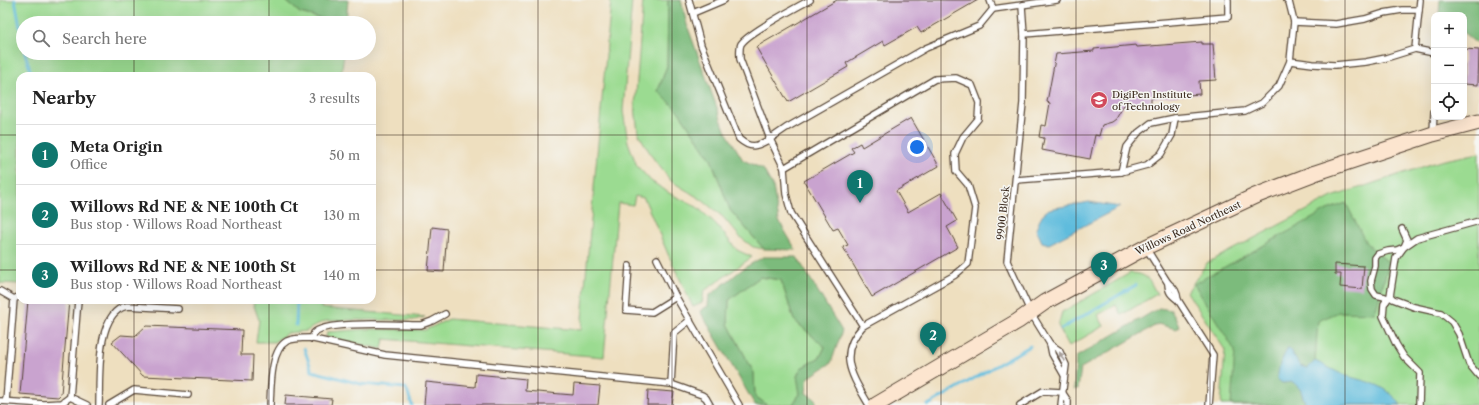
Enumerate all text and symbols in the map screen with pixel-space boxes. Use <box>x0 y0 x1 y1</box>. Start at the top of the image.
map controls <box>1431 12 1467 120</box>
button: + <box>1431 12 1467 48</box>
search box <box>16 16 376 60</box>
icon: search <box>30 27 52 49</box>
text: Search here <box>62 29 147 48</box>
button: − <box>1431 48 1467 84</box>
button: locate <box>1431 84 1467 120</box>
text: Nearby <box>32 88 96 108</box>
place label: DigiPen Institute of Technology <box>1112 88 1192 113</box>
text: 3 results <box>309 90 360 106</box>
school or university icon: DigiPen Institute of Technology <box>1089 90 1109 110</box>
text: Meta Origin <box>70 137 163 156</box>
your location <box>907 137 927 157</box>
text: 1 <box>42 147 48 163</box>
text: 50 m <box>329 147 360 163</box>
text: Office <box>70 156 107 172</box>
pin: 1 <box>847 170 873 203</box>
street label: 9900 Block <box>994 184 1012 241</box>
text: Willows Rd NE & NE 100th Ct <box>70 197 298 216</box>
street label: Willows Road Northeast <box>1132 198 1243 259</box>
text: 2 <box>41 207 49 223</box>
text: 130 m <box>324 207 360 223</box>
text: Bus stop · Willows Road Northeast <box>70 216 282 232</box>
pin: 3 <box>1091 252 1117 285</box>
text: Willows Rd NE & NE 100th St <box>70 257 296 276</box>
text: 3 <box>41 267 49 283</box>
text: 140 m <box>323 267 360 283</box>
text: Bus stop · Willows Road Northeast <box>70 276 282 292</box>
pin: 2 <box>920 322 946 355</box>
one-way arrow <box>1059 352 1066 363</box>

